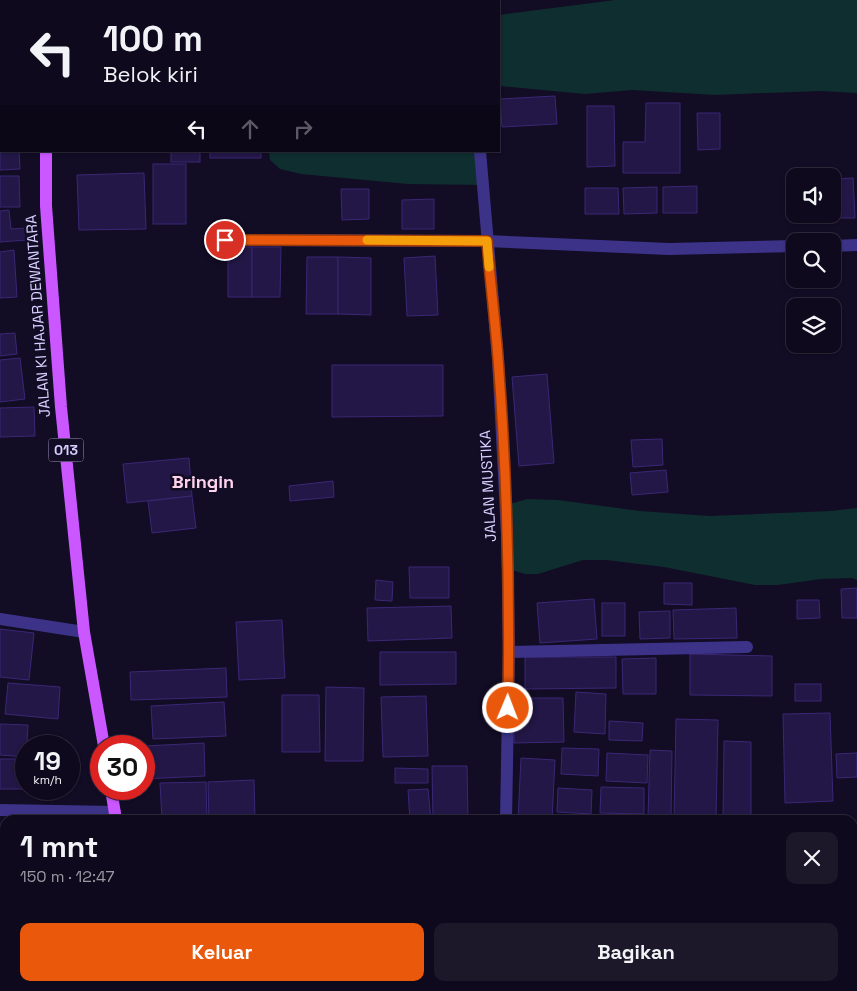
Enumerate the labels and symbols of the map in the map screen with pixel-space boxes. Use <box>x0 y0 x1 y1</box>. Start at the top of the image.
street label: JALAN KI HAJAR DEWANTARA <box>21 214 54 418</box>
pin <box>204 219 246 261</box>
street label: JALAN MUSTIKA <box>475 429 500 543</box>
road number: 013 <box>48 438 84 462</box>
district label: Bringin <box>172 470 234 493</box>
position arrow <box>481 681 533 733</box>
speed limit sign: 30 <box>90 735 155 800</box>

